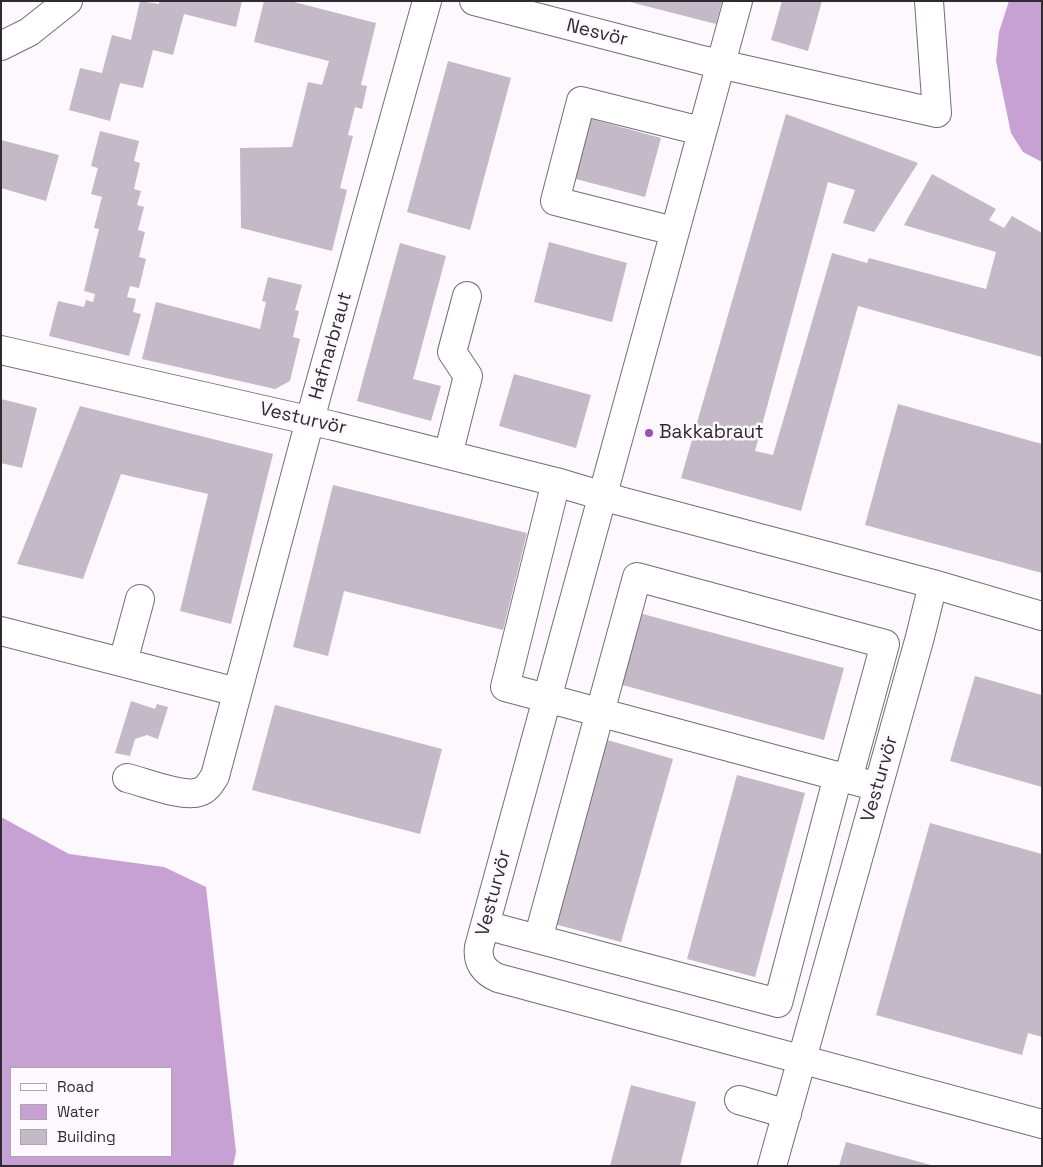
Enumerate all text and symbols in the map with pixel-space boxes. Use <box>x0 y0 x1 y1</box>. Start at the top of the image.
street label: Nesvör <box>564 14 630 52</box>
street label: Hafnarbraut <box>305 289 357 403</box>
street label: Vesturvör <box>257 398 349 440</box>
place label: Bakkabraut <box>659 422 764 444</box>
marker: Bakkabraut <box>643 427 655 439</box>
street label: Vesturvör <box>857 733 903 825</box>
street label: Vesturvör <box>472 847 516 939</box>
legend <box>10 1067 172 1157</box>
text: Road <box>57 1077 94 1096</box>
text: Water <box>57 1102 99 1121</box>
text: Building <box>57 1127 116 1146</box>

